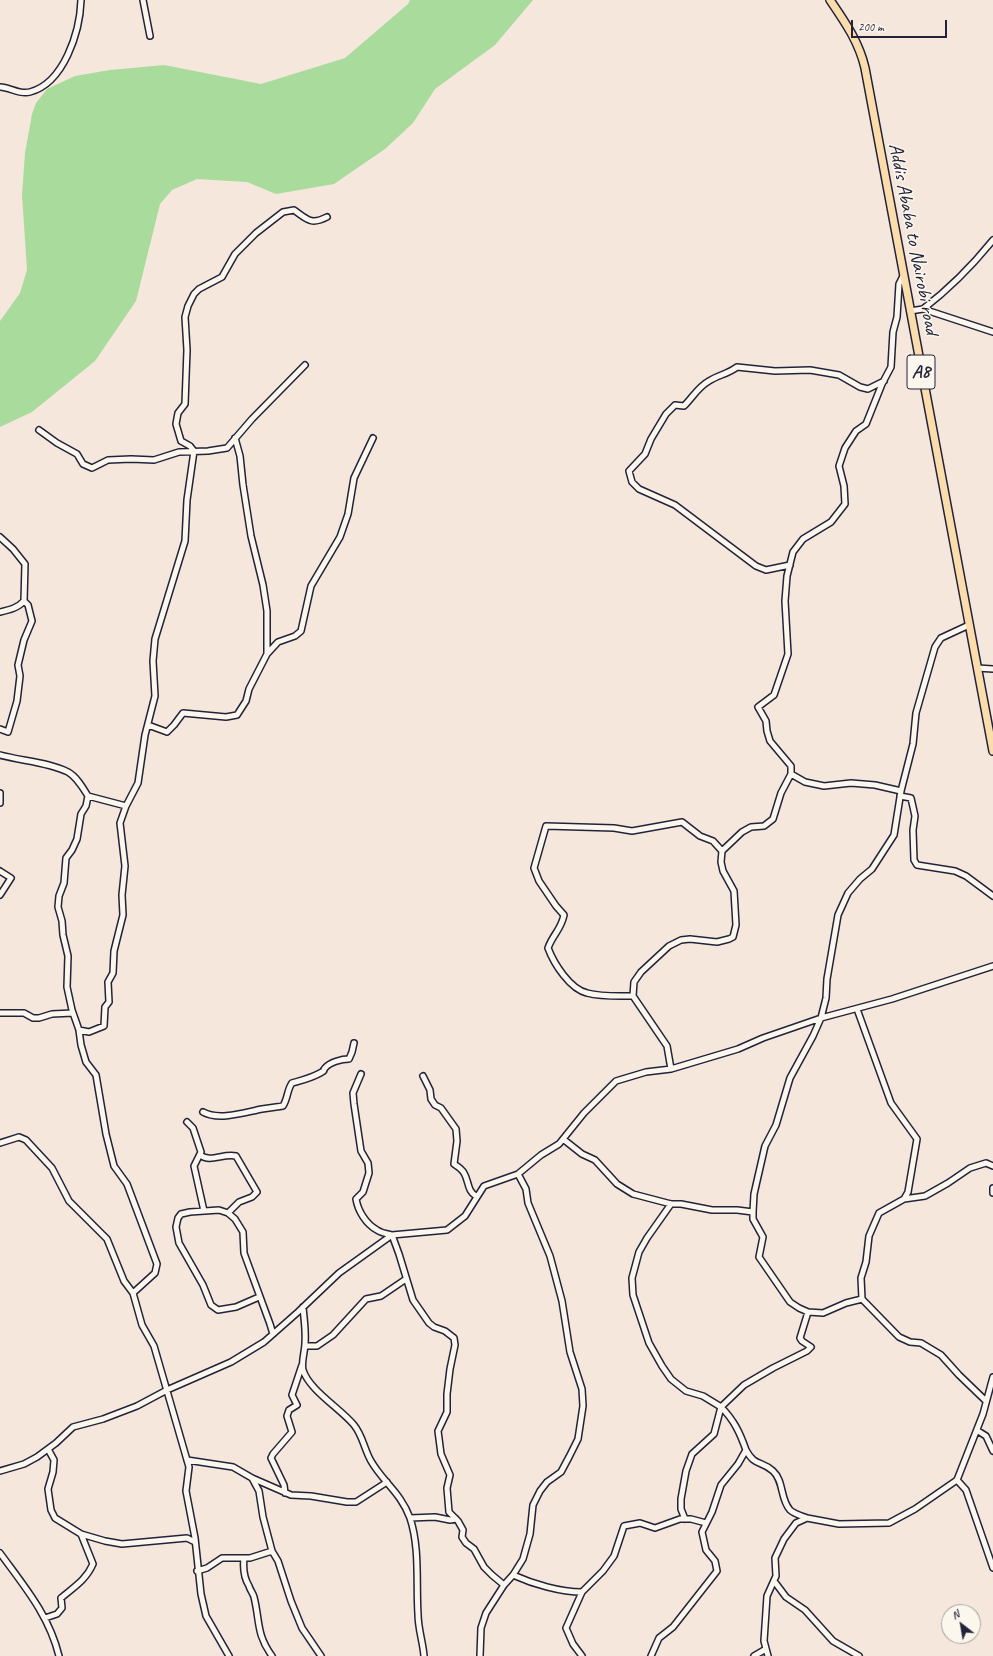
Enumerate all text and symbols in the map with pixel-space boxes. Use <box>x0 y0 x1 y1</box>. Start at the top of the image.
scale bar <box>853 12 949 38</box>
text: 200 m <box>858 19 884 35</box>
street label: Addis Ababa to Nairobi road <box>883 141 943 337</box>
road number: A8 <box>907 355 935 389</box>
north arrow <box>941 1604 981 1644</box>
text: N <box>949 1607 962 1622</box>

